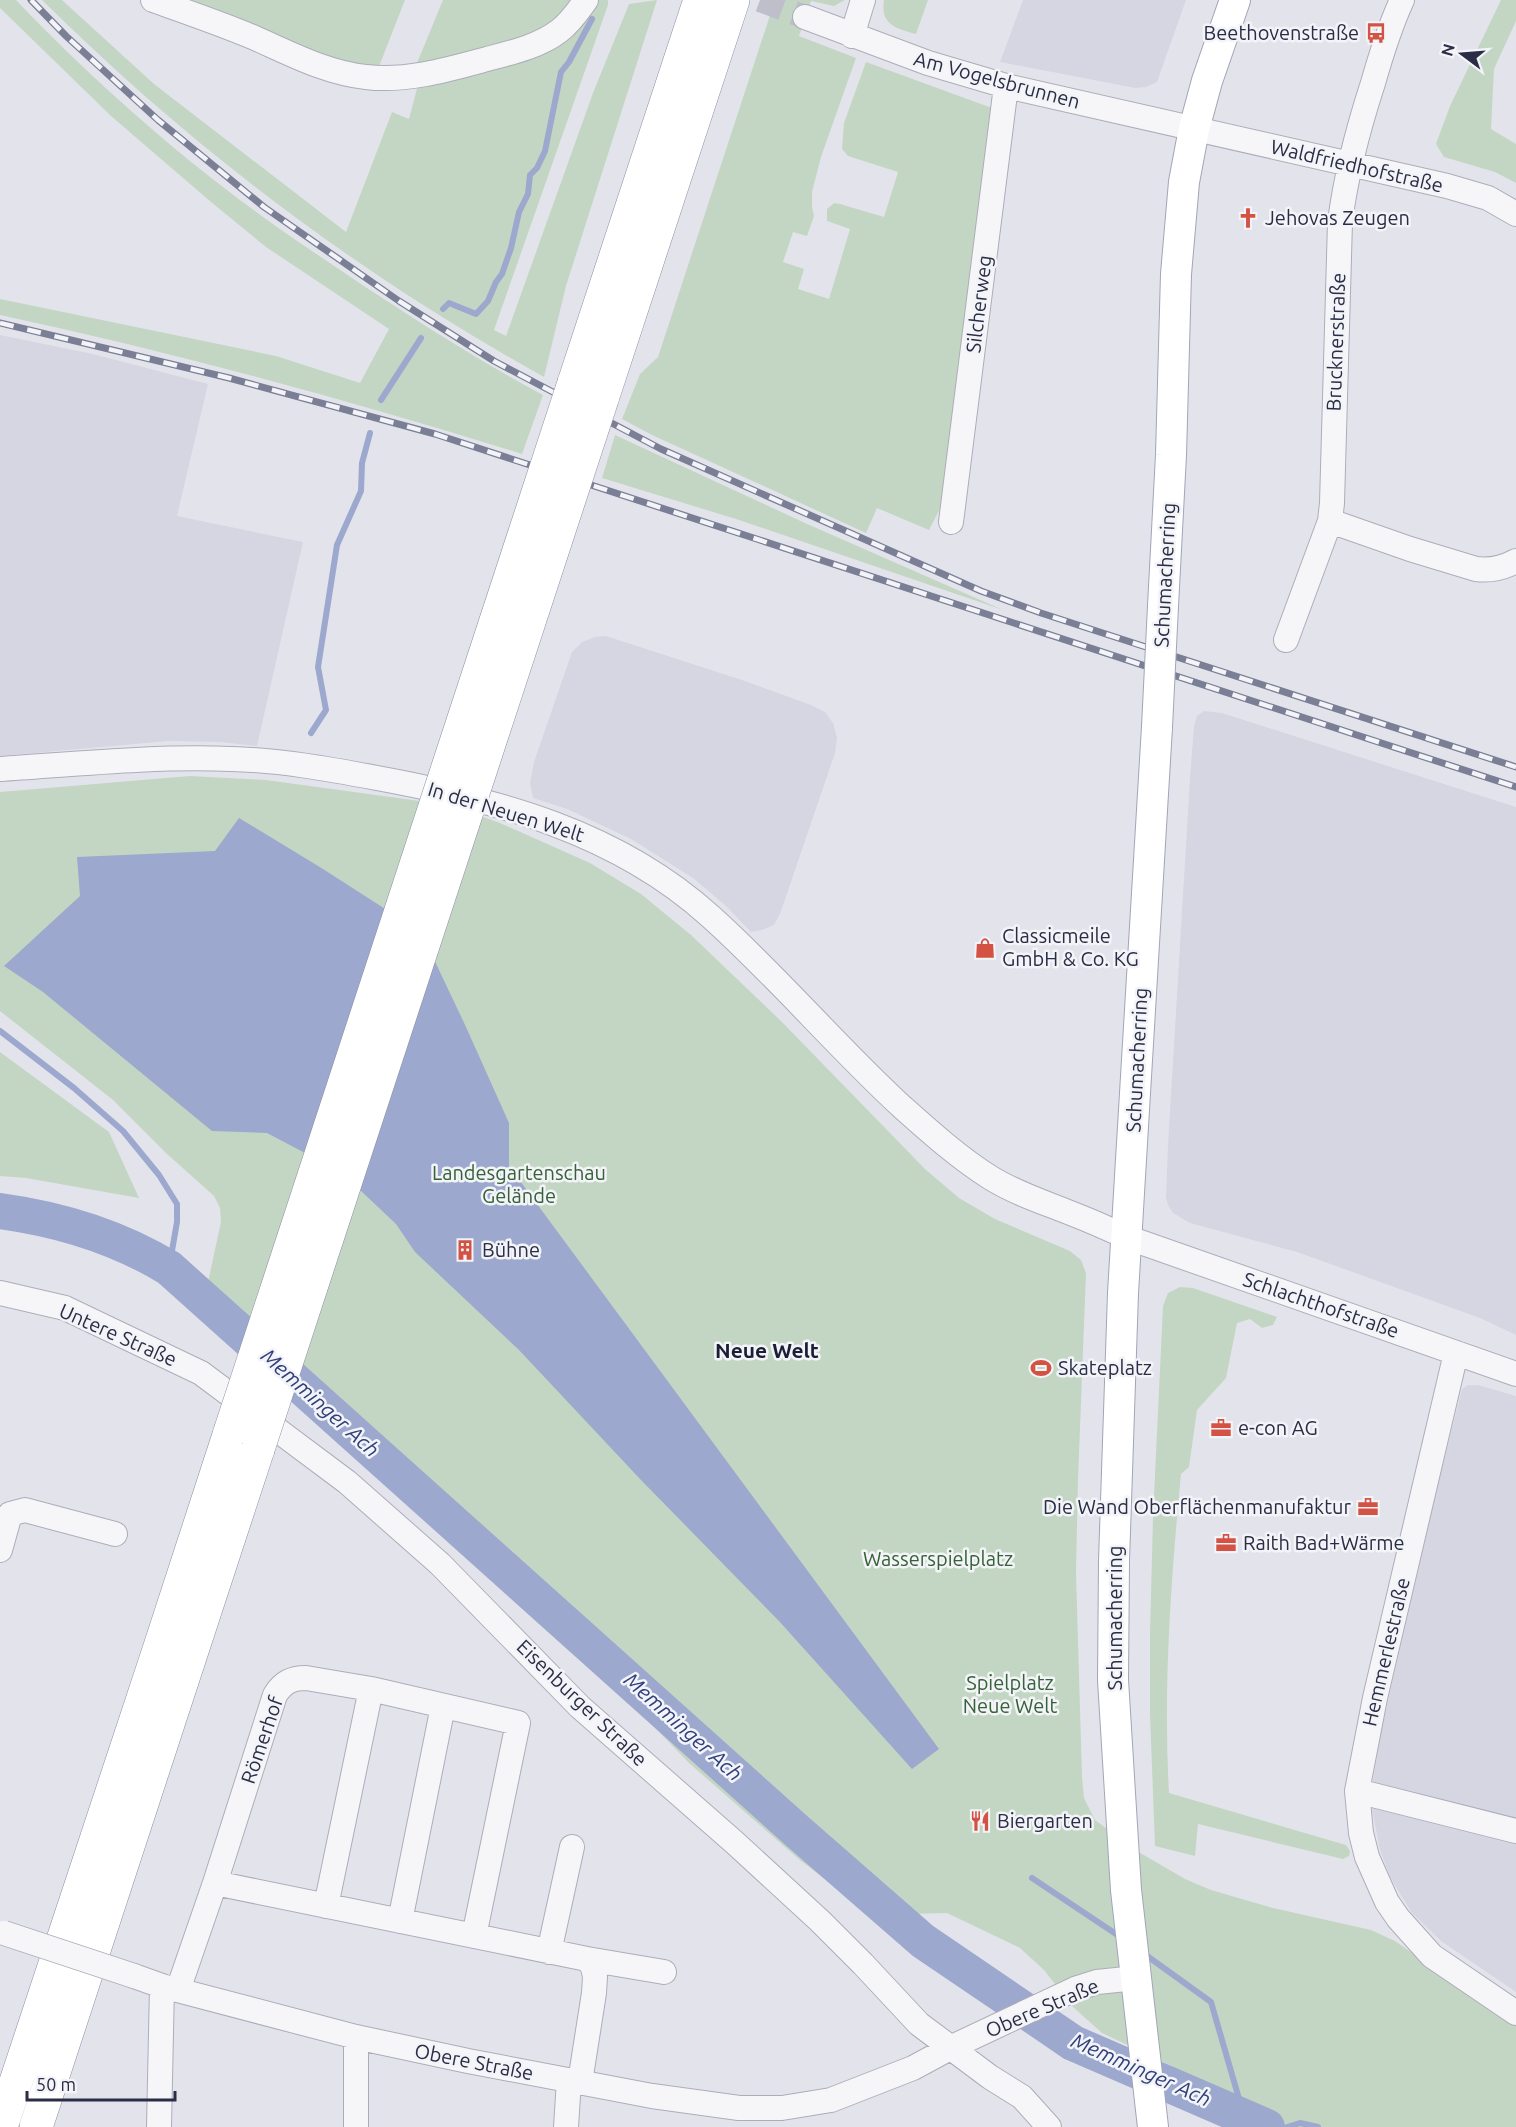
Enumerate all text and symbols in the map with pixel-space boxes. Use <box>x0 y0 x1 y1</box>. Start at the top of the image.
place label: Beethovenstraße <box>1204 21 1359 44</box>
bus stop icon: Beethovenstraße <box>1364 21 1388 45</box>
north arrow <box>1432 24 1492 84</box>
text: N <box>1437 42 1458 58</box>
street label: Am Vogelsbrunnen <box>912 46 1083 113</box>
street label: Waldfriedhofstraße <box>1269 134 1446 197</box>
church icon: Jehovas Zeugen <box>1236 206 1260 230</box>
place label: Jehovas Zeugen <box>1265 206 1410 229</box>
street label: Silcherweg <box>961 254 996 354</box>
street label: Brucknerstraße <box>1322 272 1349 412</box>
street label: Schumacherring <box>1149 502 1180 648</box>
street label: In der Neuen Welt <box>425 777 587 846</box>
place label: Classicmeile GmbH & Co. KG <box>1002 924 1139 970</box>
shop icon: Classicmeile GmbH & Co. KG <box>973 936 997 960</box>
street label: Schumacherring <box>1121 987 1152 1133</box>
park label: Landesgartenschau Gelände <box>432 1161 606 1207</box>
building icon: Bühne <box>453 1238 477 1262</box>
place label: Bühne <box>482 1238 540 1261</box>
street label: Schlachthofstraße <box>1240 1267 1402 1342</box>
street label: Untere Straße <box>56 1298 181 1371</box>
district label: Neue Welt <box>715 1338 819 1362</box>
water label: Memminger Ach <box>257 1343 384 1461</box>
sports icon: Skateplatz <box>1029 1356 1053 1380</box>
place label: Skateplatz <box>1058 1356 1152 1379</box>
office icon: e-con AG <box>1209 1416 1233 1440</box>
place label: e-con AG <box>1238 1416 1318 1439</box>
place label: Die Wand Oberflächenmanufaktur <box>1043 1495 1351 1518</box>
office icon: Die Wand Oberflächenmanufaktur <box>1356 1495 1380 1519</box>
office icon: Raith Bad+Wärme <box>1214 1531 1238 1555</box>
place label: Raith Bad+Wärme <box>1243 1531 1405 1554</box>
street label: Schumacherring <box>1103 1546 1126 1690</box>
park label: Wasserspielplatz <box>863 1547 1013 1570</box>
street label: Hemmerlestraße <box>1357 1575 1414 1728</box>
street label: Eisenburger Straße <box>513 1635 652 1771</box>
water label: Memminger Ach <box>620 1667 747 1785</box>
park label: Spielplatz Neue Welt <box>963 1671 1057 1717</box>
street label: Römerhof <box>236 1693 287 1786</box>
restaurant icon: Biergarten <box>968 1809 992 1833</box>
place label: Biergarten <box>997 1809 1093 1832</box>
street label: Obere Straße <box>982 1973 1102 2042</box>
water label: Memminger Ach <box>1068 2028 1215 2111</box>
street label: Obere Straße <box>413 2039 536 2084</box>
scale bar <box>27 2064 176 2102</box>
text: 50 m <box>36 2074 76 2094</box>

